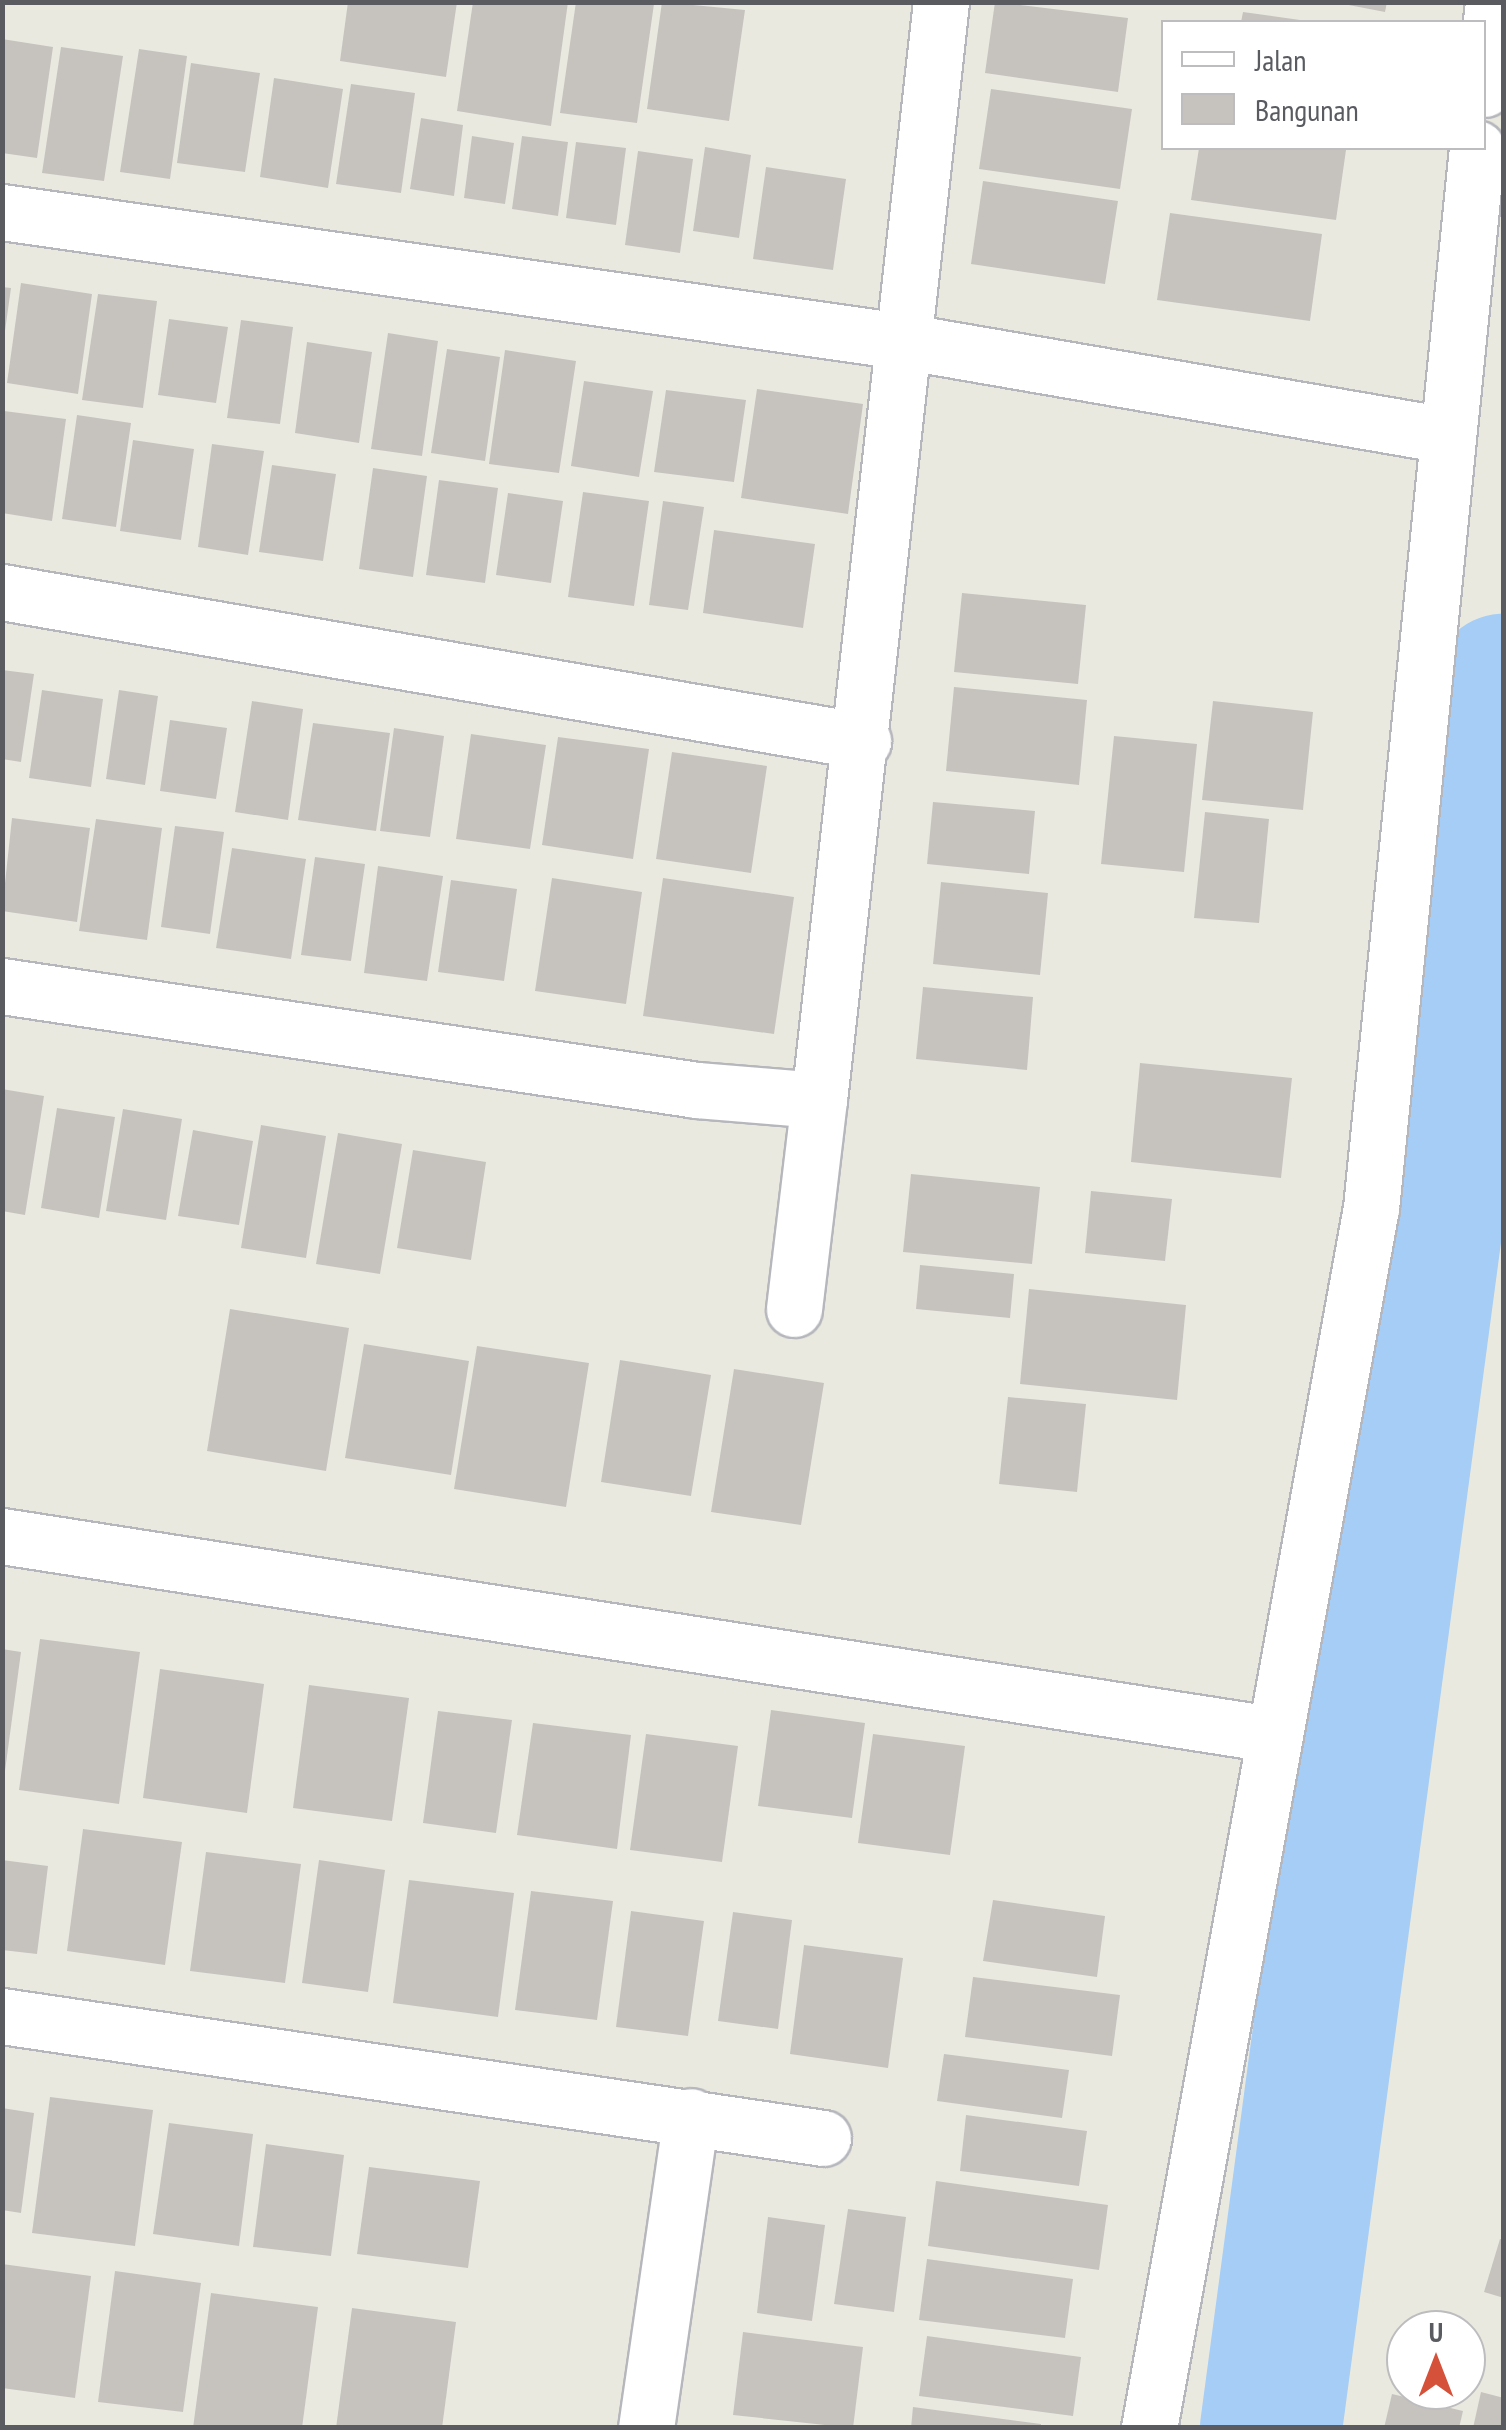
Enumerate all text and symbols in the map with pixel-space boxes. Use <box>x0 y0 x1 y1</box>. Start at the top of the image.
legend <box>1161 20 1486 150</box>
text: Jalan <box>1255 40 1306 79</box>
text: Bangunan <box>1255 90 1359 129</box>
north arrow <box>1386 2310 1486 2410</box>
text: U <box>1429 2313 1443 2350</box>

